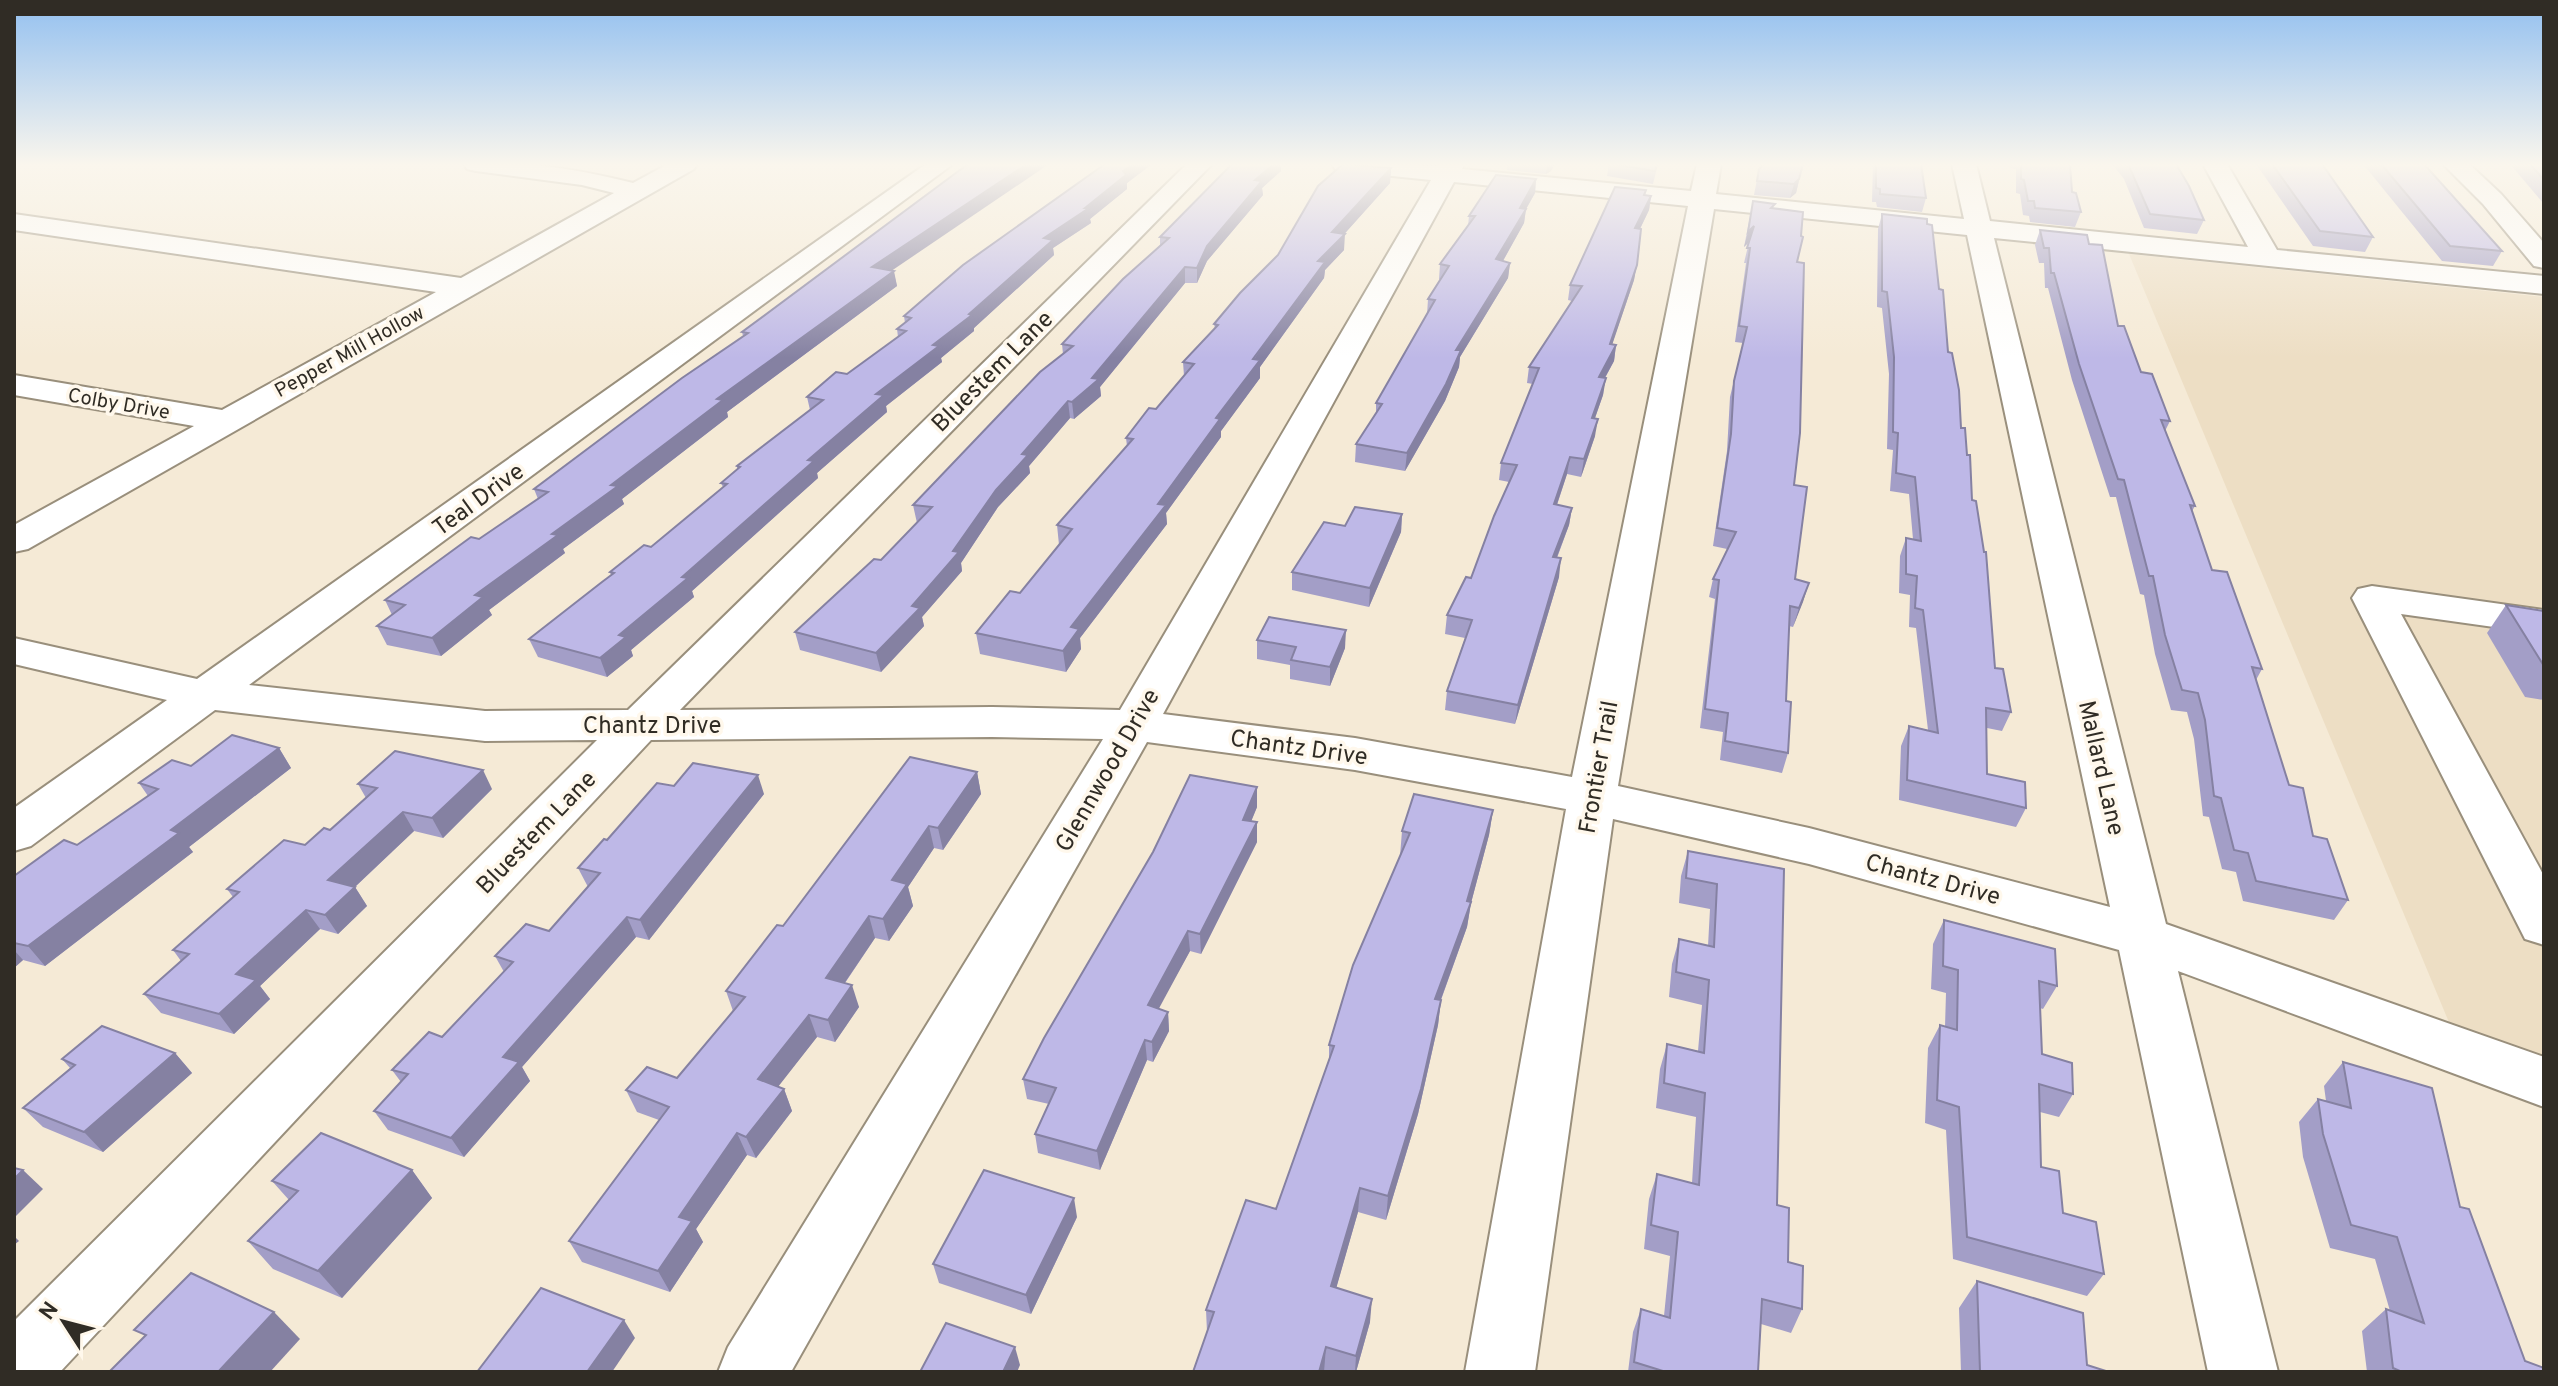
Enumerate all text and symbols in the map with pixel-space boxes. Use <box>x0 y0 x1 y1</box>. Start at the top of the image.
street label: Pepper Mill Hollow <box>271 301 429 405</box>
street label: Bluestem Lane <box>926 305 1061 440</box>
street label: Colby Drive <box>66 383 172 427</box>
street label: Teal Drive <box>427 457 531 544</box>
street label: Glennwood Drive <box>1050 684 1168 858</box>
street label: Mallard Lane <box>2070 698 2130 839</box>
street label: Frontier Trail <box>1574 699 1626 836</box>
street label: Chantz Drive <box>583 712 721 742</box>
street label: Chantz Drive <box>1228 724 1370 773</box>
street label: Bluestem Lane <box>471 765 604 901</box>
street label: Chantz Drive <box>1862 848 2003 913</box>
north arrow <box>24 1282 104 1362</box>
text: N <box>34 1297 65 1326</box>

